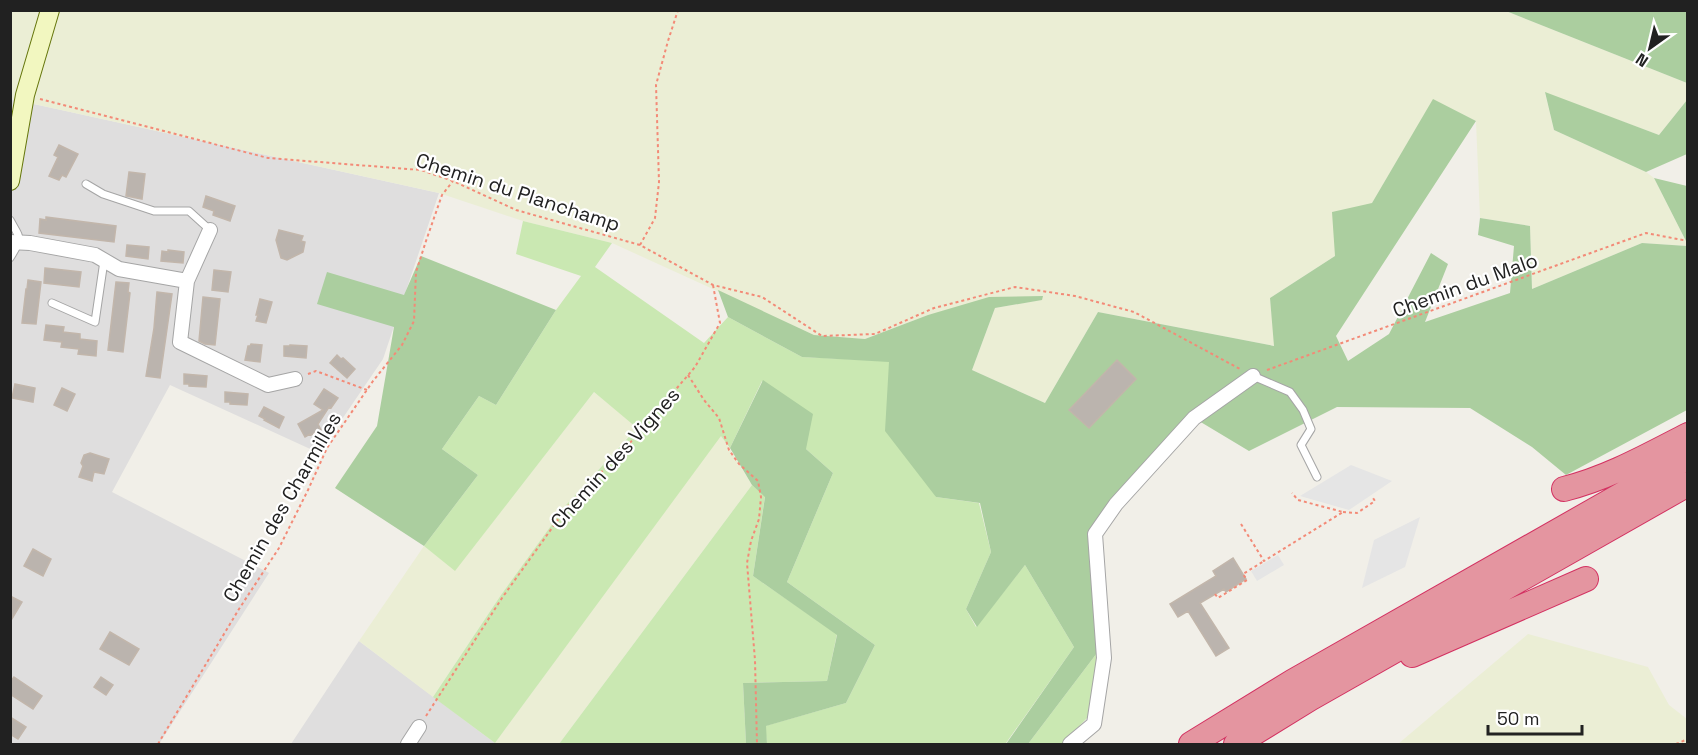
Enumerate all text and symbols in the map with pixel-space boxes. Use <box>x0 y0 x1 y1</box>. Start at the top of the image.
north arrow <box>1620 18 1680 78</box>
text: N <box>1632 48 1652 72</box>
street label: Chemin du Planchamp <box>413 147 623 237</box>
street label: Chemin du Malo <box>1389 247 1541 323</box>
street label: Chemin des Vignes <box>545 382 685 534</box>
street label: Chemin des Charmilles <box>217 407 347 607</box>
scale bar <box>1488 698 1582 736</box>
text: 50 m <box>1497 707 1539 730</box>

